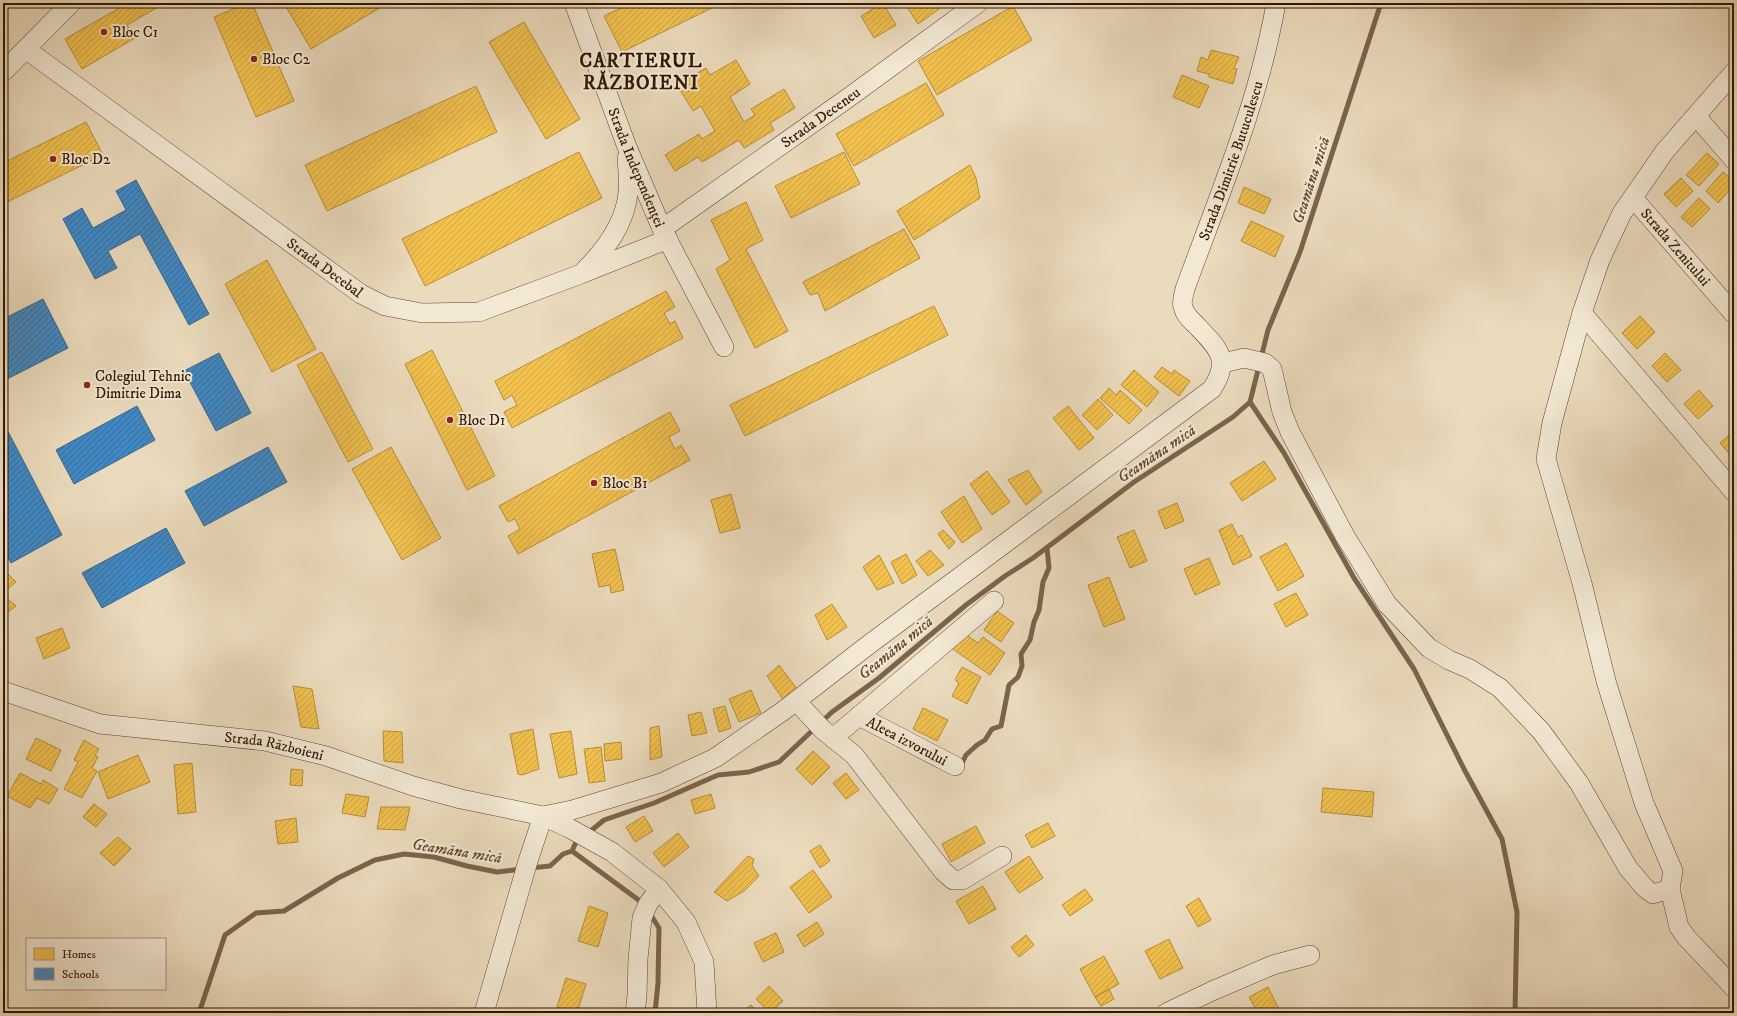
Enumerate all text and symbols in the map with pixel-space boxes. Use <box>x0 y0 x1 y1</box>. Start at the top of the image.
place label: Bloc C1 <box>112 23 158 42</box>
marker: Bloc C1 <box>99 27 109 37</box>
place label: Bloc C2 <box>262 50 311 69</box>
district label: CARTIERUL RĂZBOIENI <box>580 50 702 95</box>
marker: Bloc C2 <box>249 54 259 64</box>
street label: Strada Dimitrie Butuculescu <box>1195 79 1268 243</box>
street label: Strada Deceneu <box>777 83 864 152</box>
street label: Strada Independenței <box>603 105 669 230</box>
water label: Geamăna mică <box>1287 134 1334 226</box>
place label: Bloc D2 <box>61 150 111 169</box>
marker: Bloc D2 <box>48 154 58 164</box>
street label: Strada Zenitului <box>1636 205 1714 290</box>
street label: Strada Decebal <box>283 234 367 303</box>
place label: Colegiul Tehnic Dimitrie Dima <box>95 367 192 403</box>
marker: Colegiul Tehnic Dimitrie Dima <box>82 380 92 390</box>
place label: Bloc D1 <box>458 411 506 430</box>
marker: Bloc D1 <box>445 415 455 425</box>
water label: Geamăna mică <box>1113 420 1200 487</box>
place label: Bloc B1 <box>602 474 648 493</box>
marker: Bloc B1 <box>589 478 599 488</box>
water label: Geamăna mică <box>854 611 937 684</box>
street label: Aleea izvorului <box>863 712 950 770</box>
street label: Strada Războieni <box>223 728 326 765</box>
water label: Geamăna mică <box>411 834 503 868</box>
legend <box>26 938 166 990</box>
text: Homes <box>62 947 96 962</box>
text: Schools <box>62 967 99 982</box>

